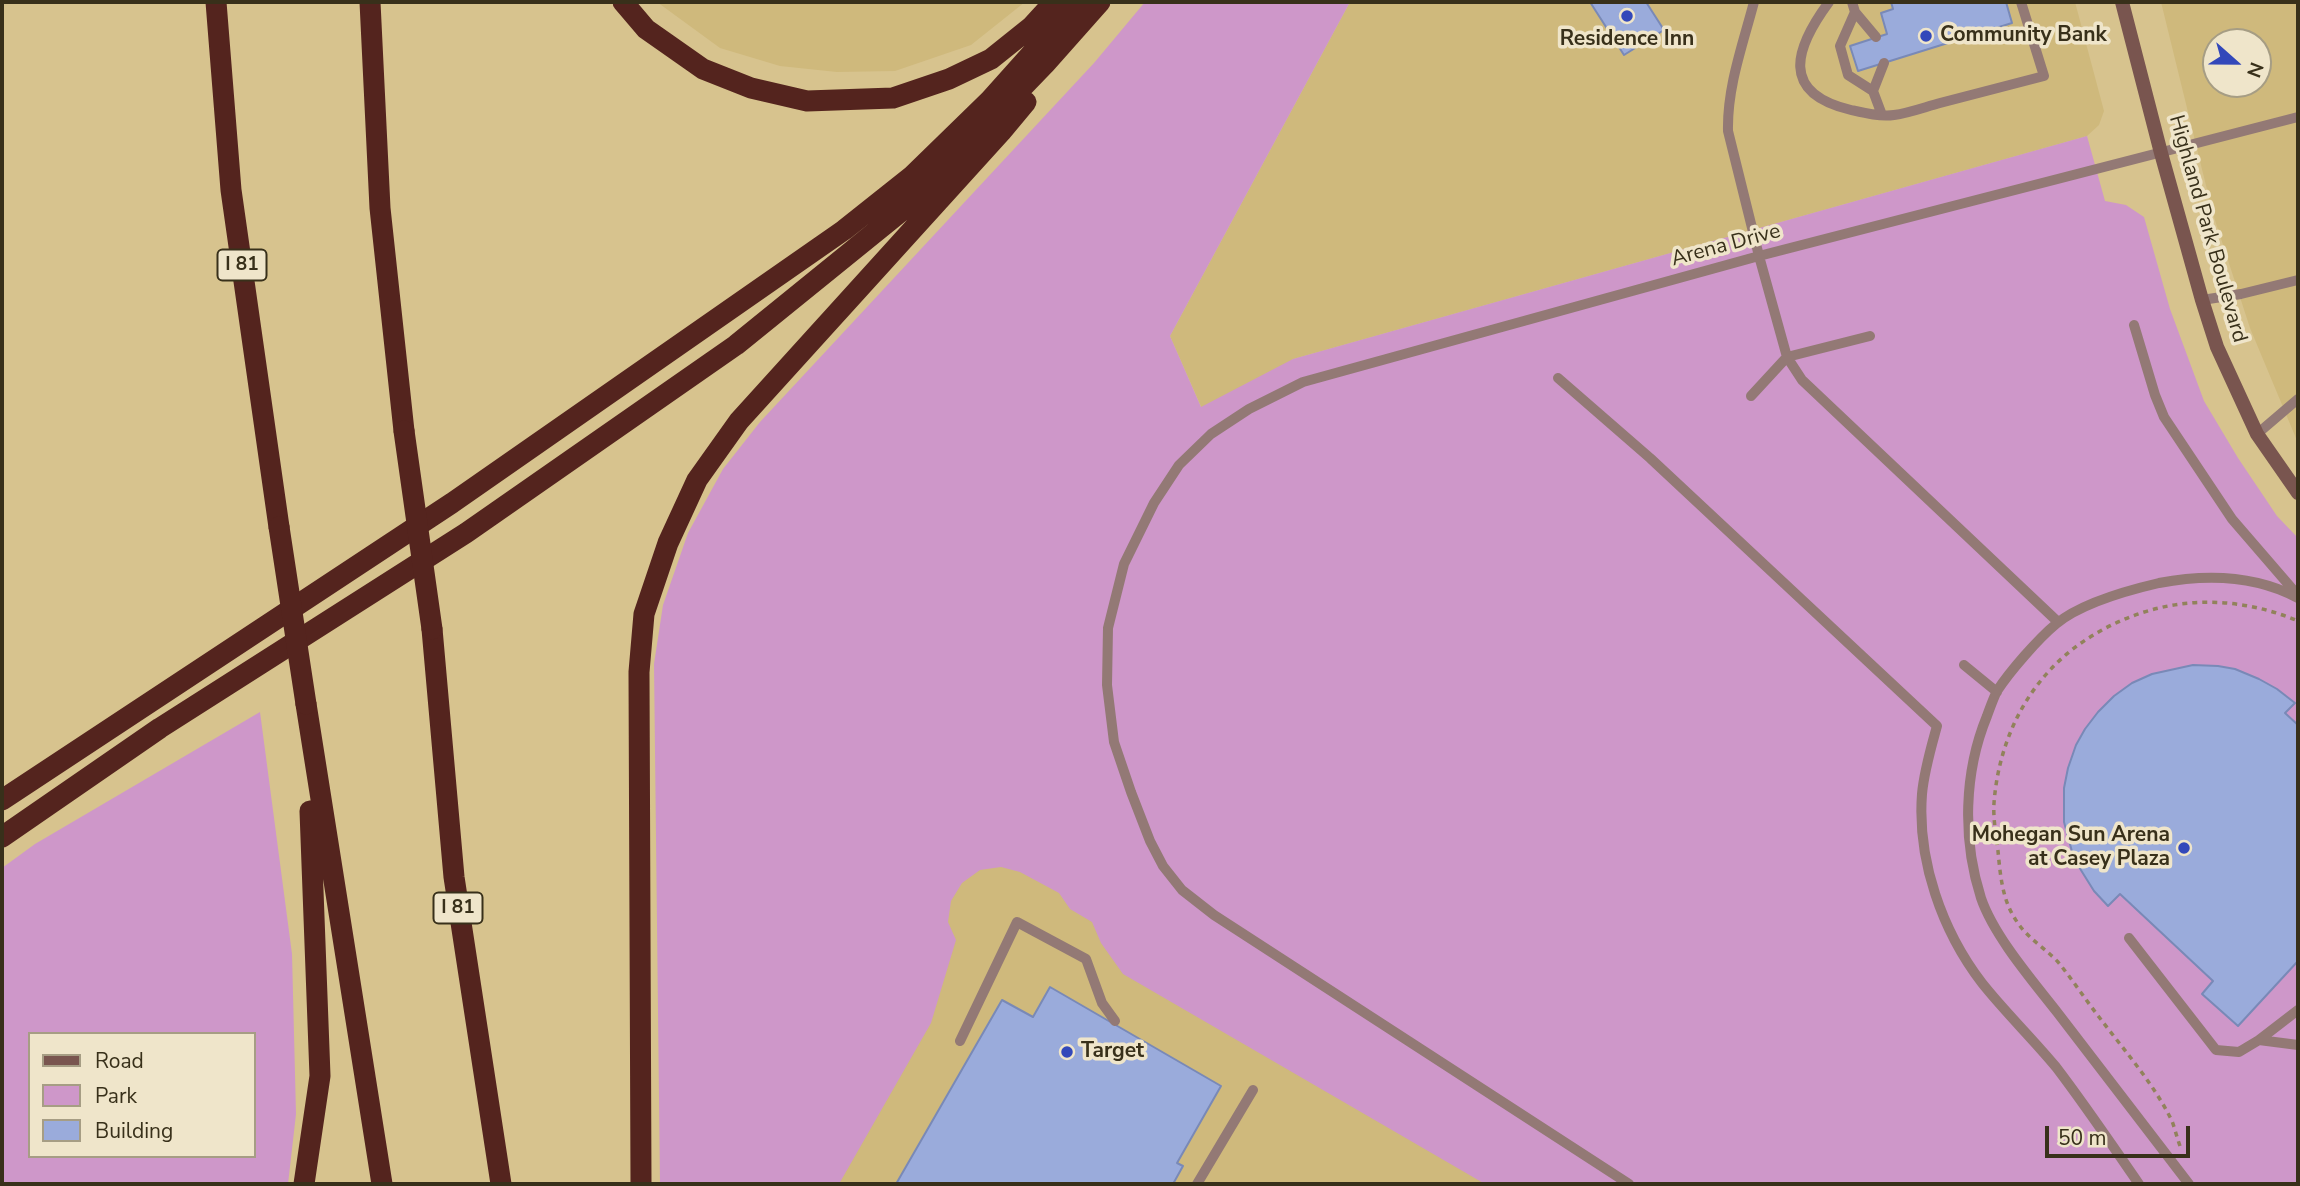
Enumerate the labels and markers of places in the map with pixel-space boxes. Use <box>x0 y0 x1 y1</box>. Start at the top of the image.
marker: Residence Inn <box>1619 8 1635 24</box>
place label: Community Bank <box>1940 23 2107 49</box>
place label: Residence Inn <box>1560 27 1694 53</box>
marker: Community Bank <box>1918 28 1934 44</box>
place label: Mohegan Sun Arena at Casey Plaza <box>1972 823 2170 873</box>
marker: Mohegan Sun Arena at Casey Plaza <box>2176 840 2192 856</box>
place label: Target <box>1081 1039 1144 1065</box>
marker: Target <box>1059 1044 1075 1060</box>

